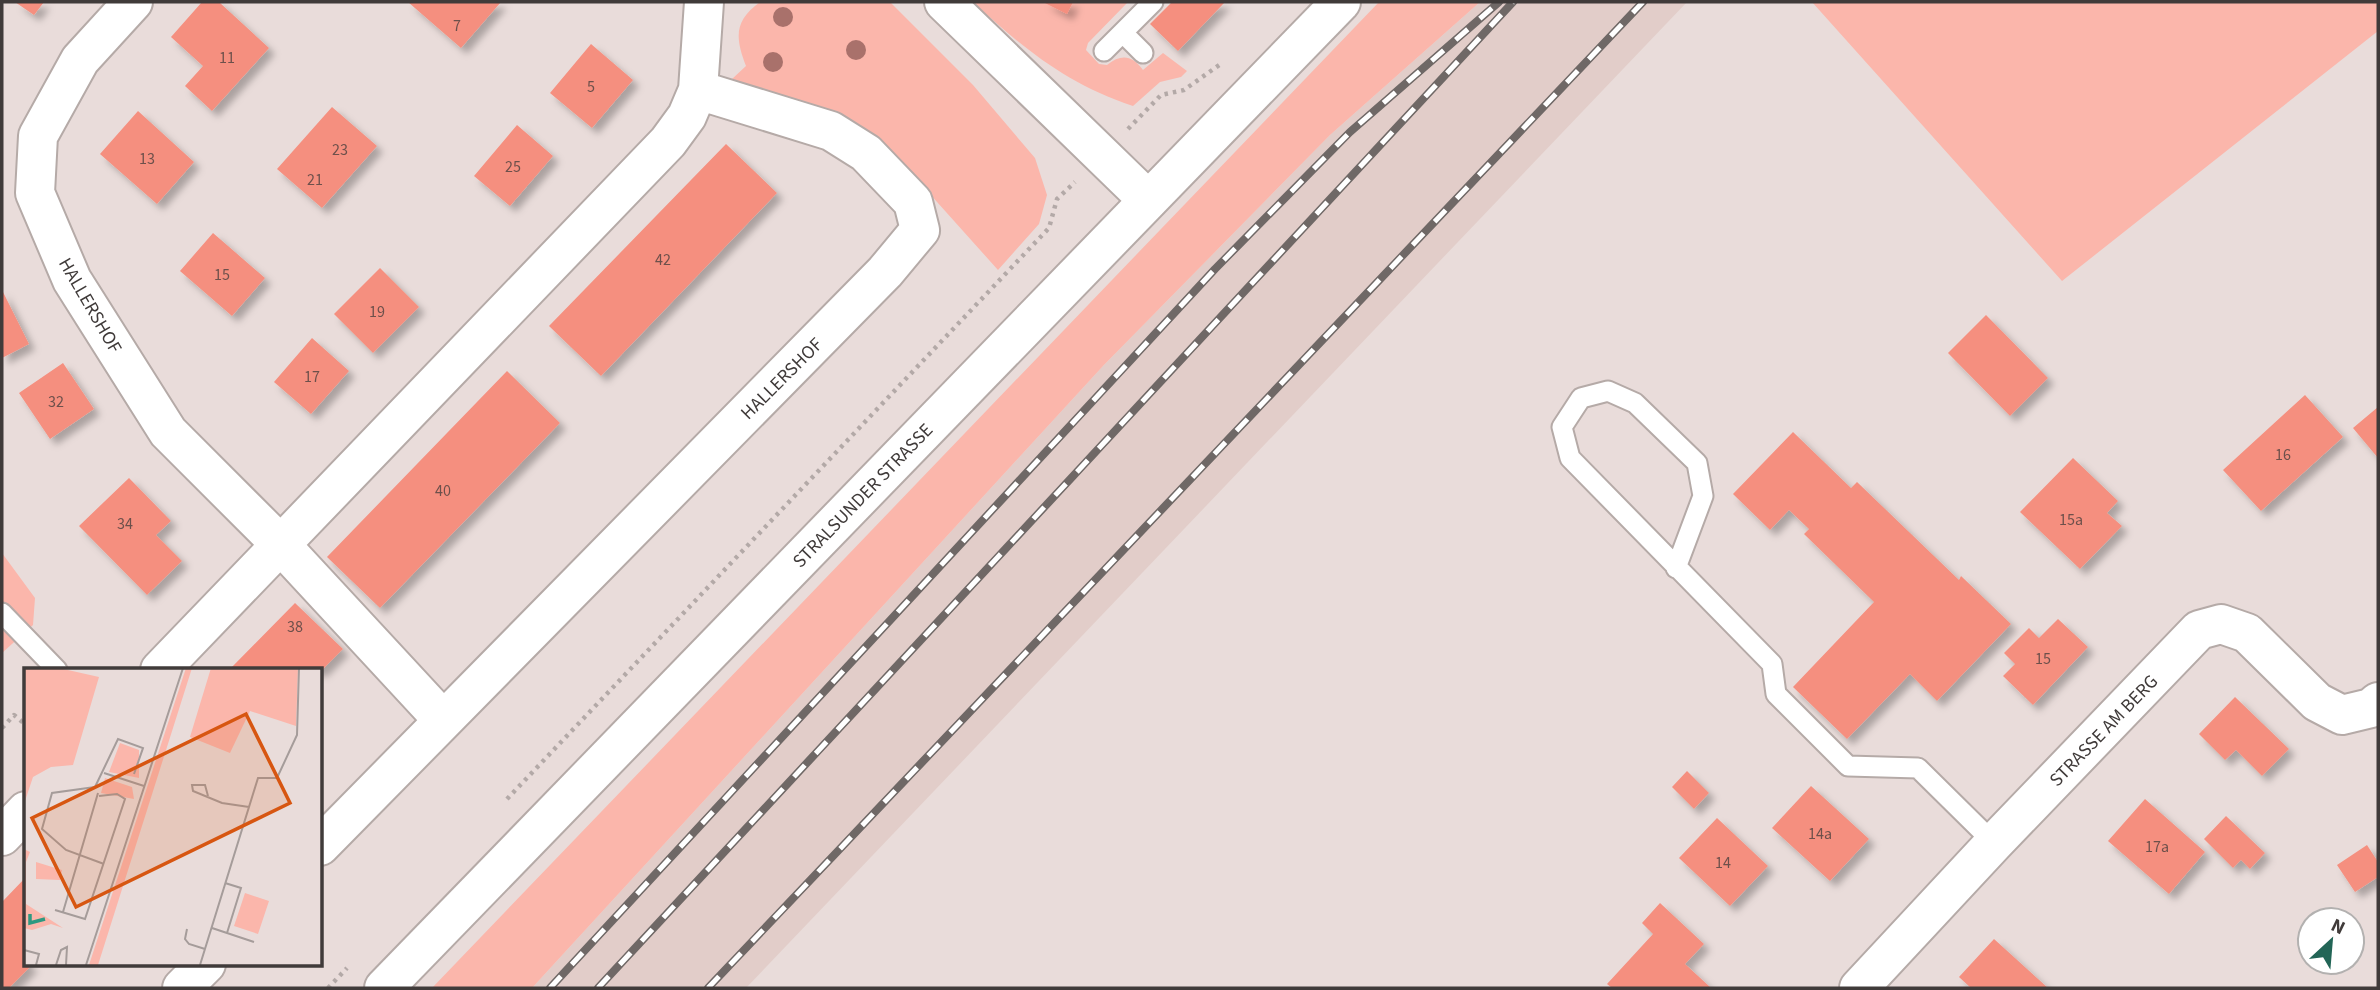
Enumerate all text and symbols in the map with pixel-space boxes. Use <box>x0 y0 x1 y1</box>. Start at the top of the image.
house number: 7 <box>453 15 461 37</box>
house number: 11 <box>219 47 235 69</box>
house number: 5 <box>587 76 595 98</box>
house number: 23 <box>332 139 348 161</box>
house number: 13 <box>139 148 155 170</box>
house number: 25 <box>505 156 521 178</box>
house number: 21 <box>307 169 323 191</box>
house number: 42 <box>655 249 671 271</box>
street label: HALLERSHOF <box>51 253 128 359</box>
house number: 15 <box>214 264 230 286</box>
house number: 19 <box>369 301 385 323</box>
street label: HALLERSHOF <box>735 332 829 426</box>
house number: 17 <box>304 366 320 388</box>
house number: 32 <box>48 391 64 413</box>
street label: STRALSUNDER STRASSE <box>787 418 939 574</box>
house number: 16 <box>2275 444 2291 466</box>
house number: 40 <box>435 480 451 502</box>
house number: 15a <box>2059 509 2083 531</box>
house number: 34 <box>117 513 133 535</box>
house number: 38 <box>287 616 303 638</box>
house number: 15 <box>2035 648 2051 670</box>
inset map <box>24 668 322 965</box>
street label: STRASSE AM BERG <box>2043 669 2165 793</box>
house number: 14a <box>1808 823 1832 845</box>
house number: 17a <box>2145 836 2169 858</box>
house number: 14 <box>1715 852 1731 874</box>
north arrow <box>2296 906 2366 976</box>
text: N <box>2326 912 2349 942</box>

